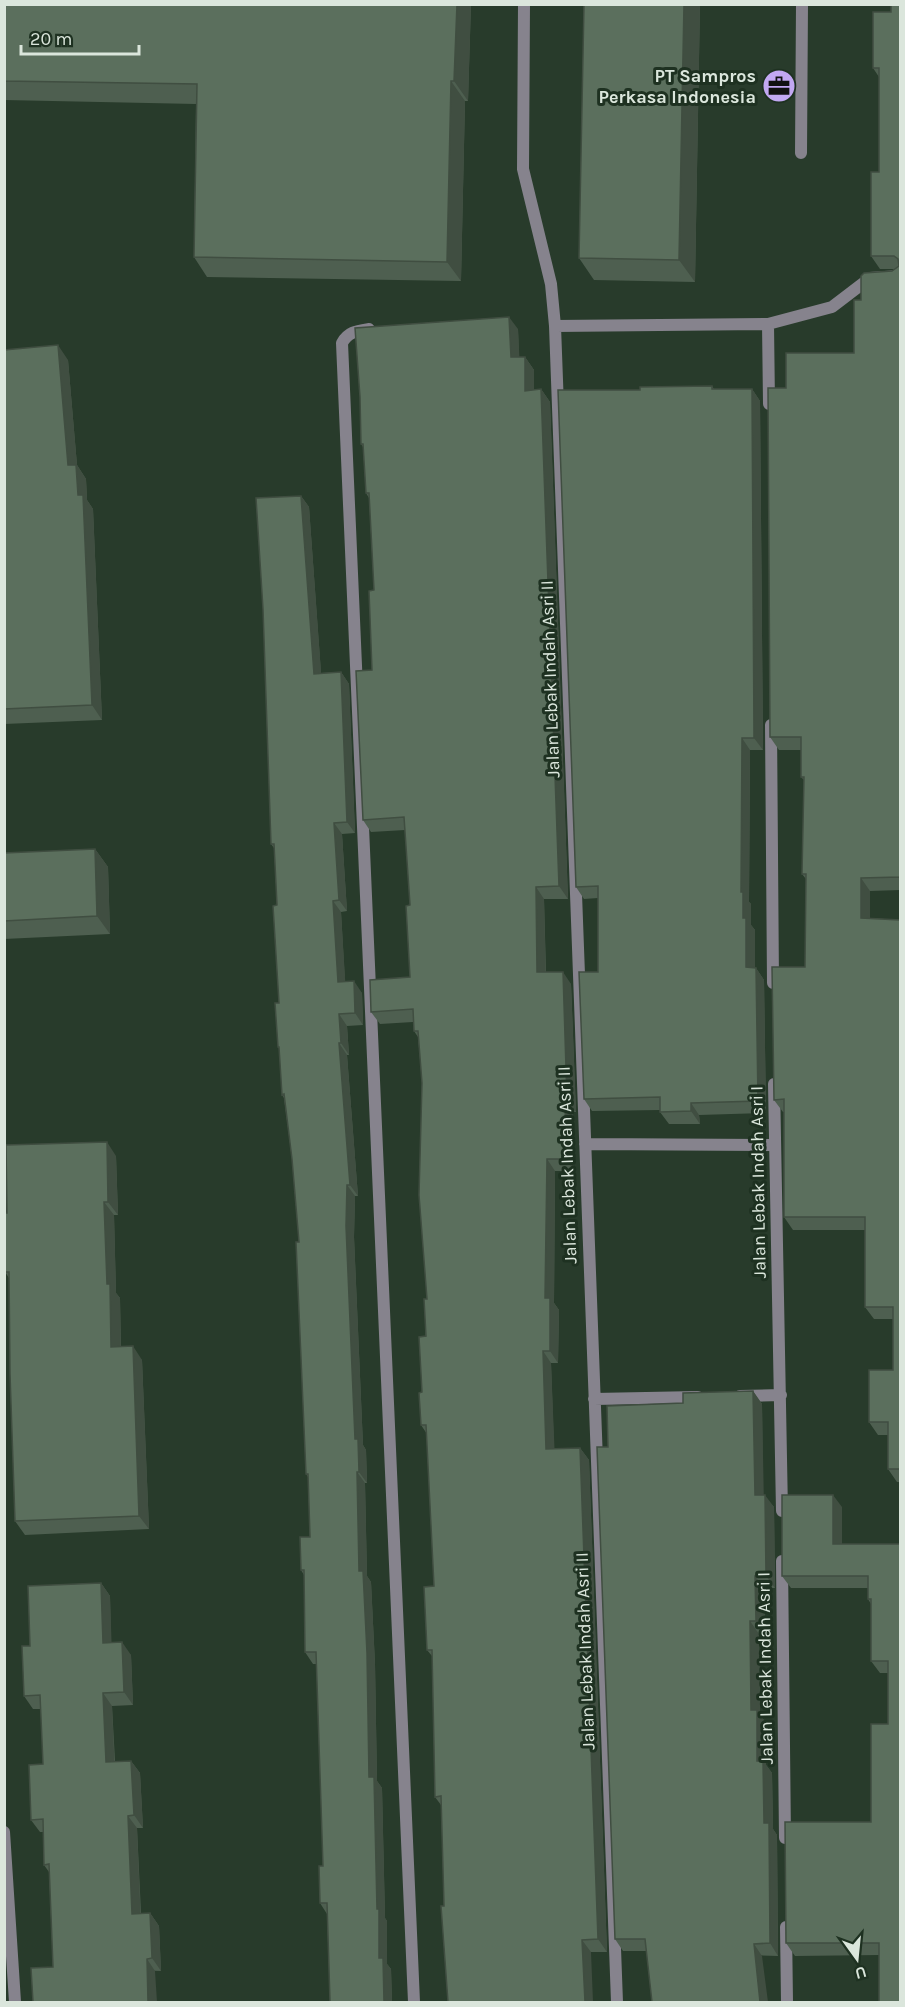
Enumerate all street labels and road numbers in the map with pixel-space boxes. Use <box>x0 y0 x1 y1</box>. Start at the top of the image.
street label: Jalan Lebak Indah Asri II <box>536 580 564 778</box>
street label: Jalan Lebak Indah Asri II <box>553 1066 581 1264</box>
street label: Jalan Lebak Indah Asri I <box>745 1086 771 1278</box>
street label: Jalan Lebak Indah Asri II <box>571 1552 599 1750</box>
street label: Jalan Lebak Indah Asri I <box>752 1572 778 1764</box>

